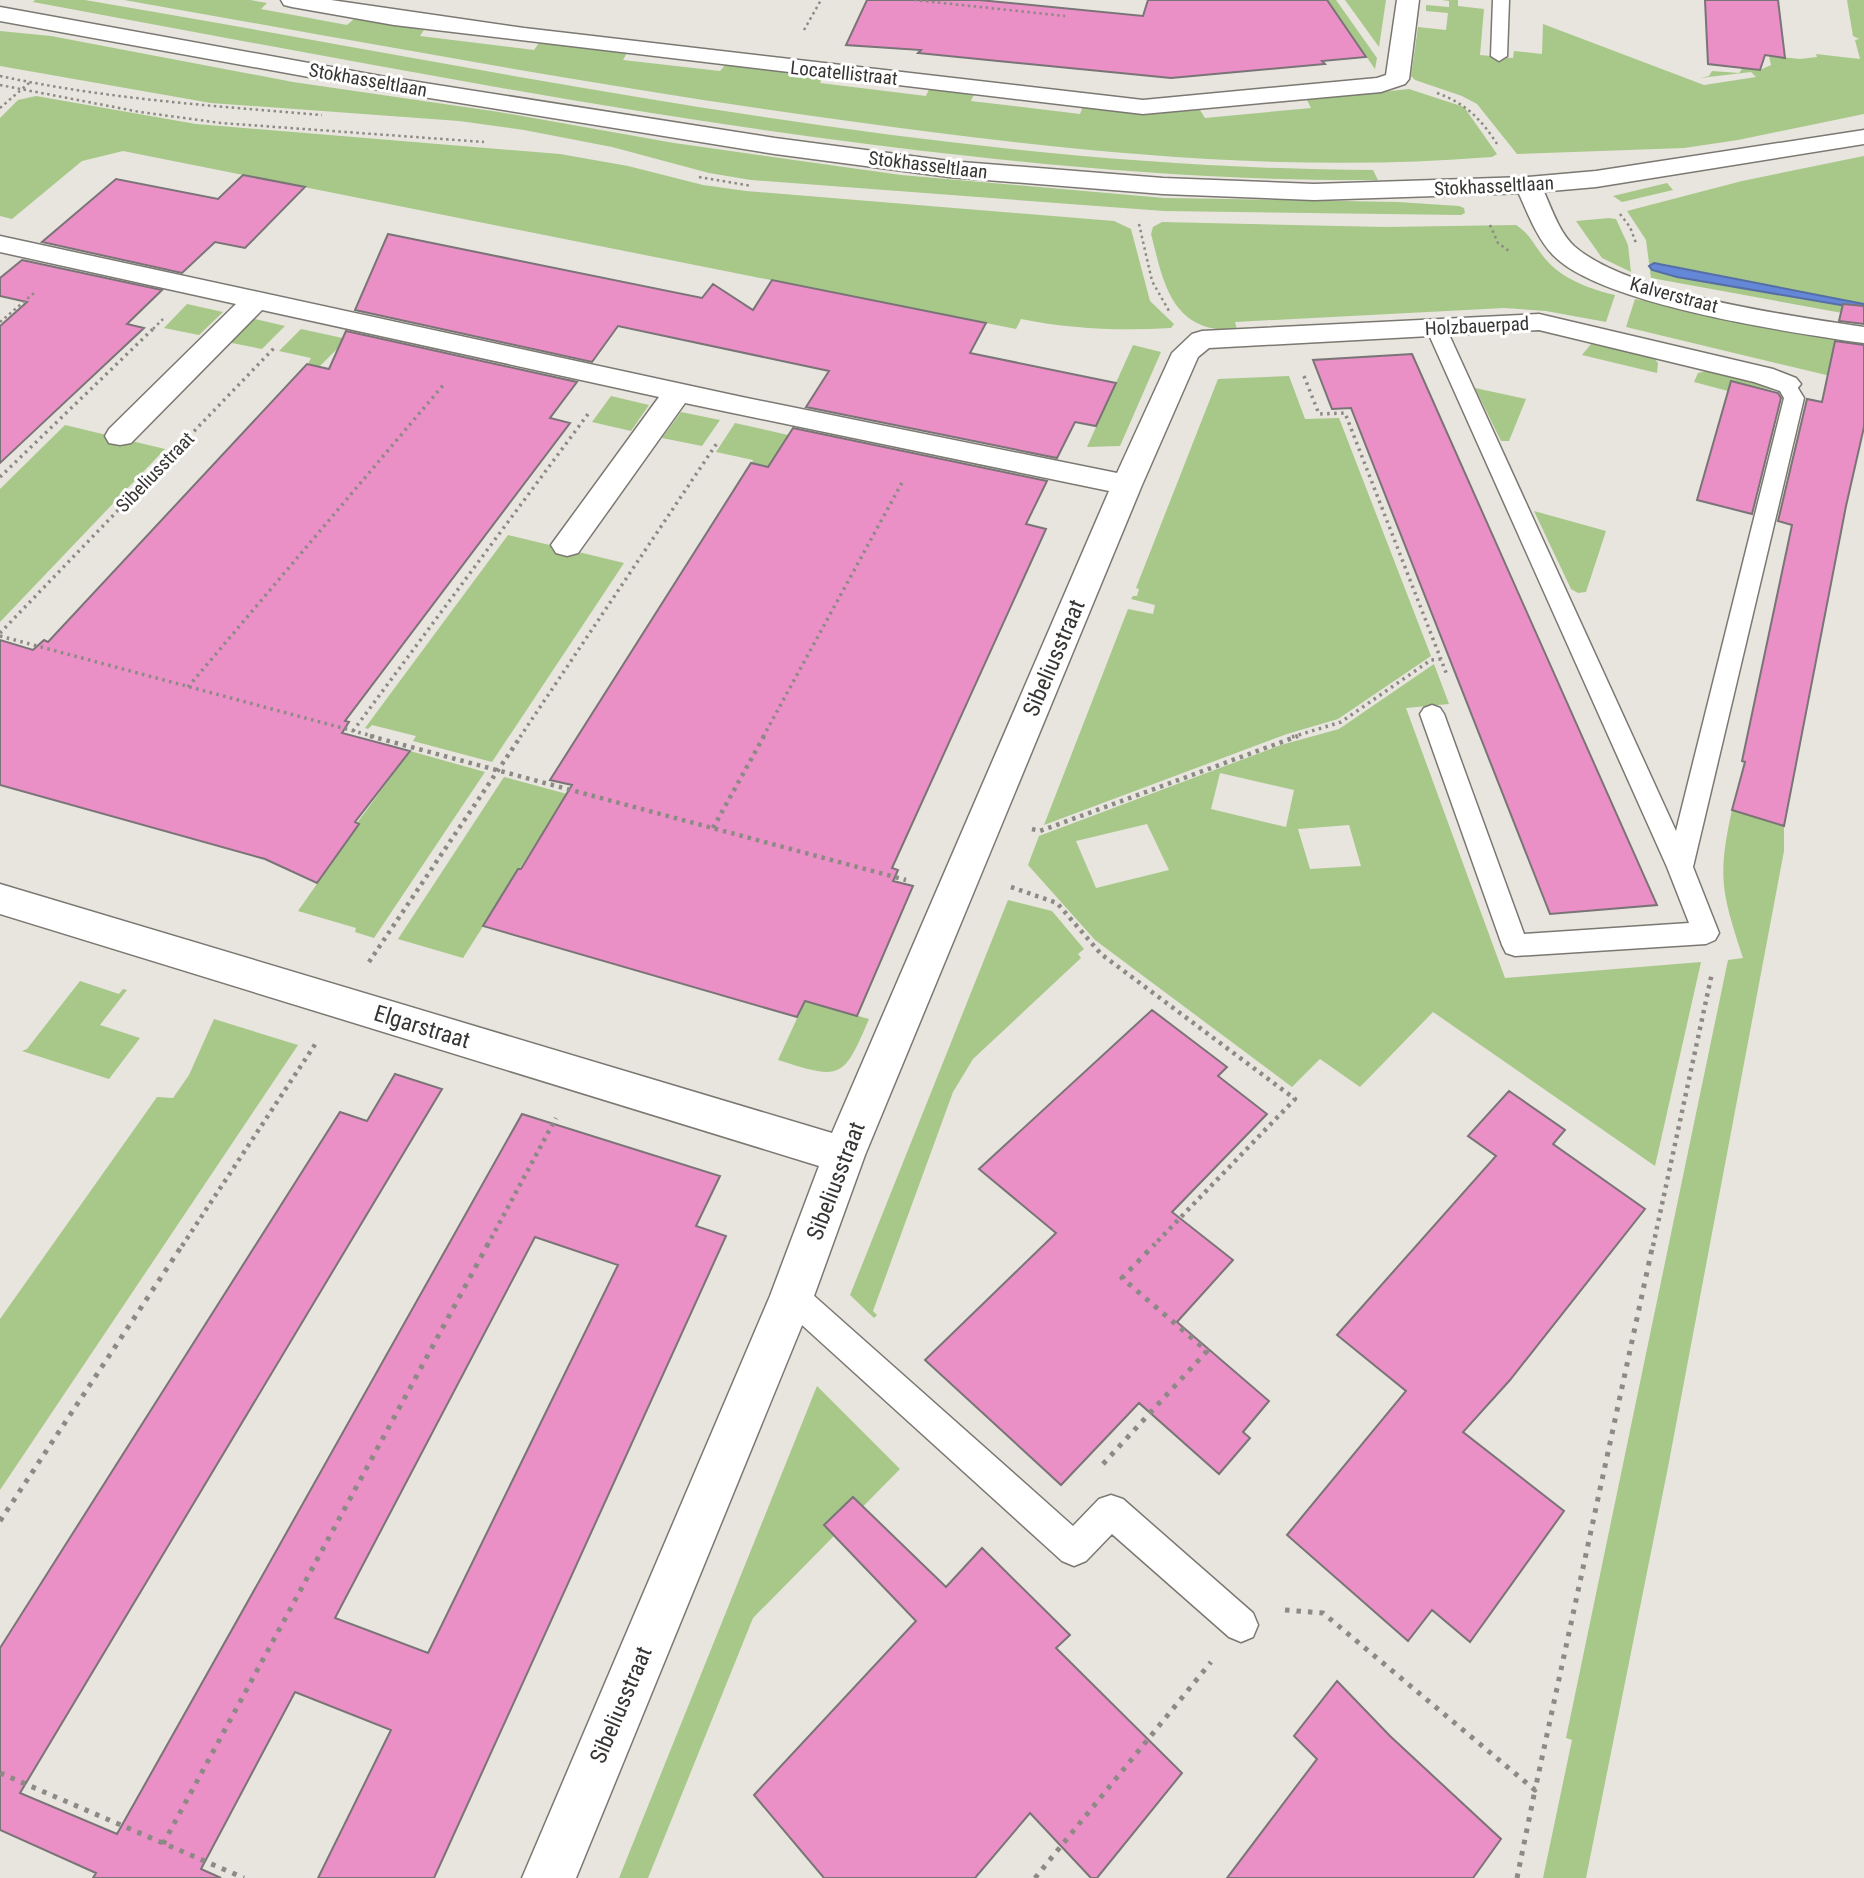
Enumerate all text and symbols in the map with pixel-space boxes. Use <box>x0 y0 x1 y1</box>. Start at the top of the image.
street label: Locatellistraat <box>789 56 899 90</box>
street label: Stokhasseltlaan <box>307 58 429 102</box>
street label: Stokhasseltlaan <box>867 146 989 184</box>
street label: Stokhasseltlaan <box>1434 171 1554 201</box>
street label: Kalverstraat <box>1628 272 1720 318</box>
street label: Holzbauerpad <box>1424 312 1530 340</box>
street label: Sibeliusstraat <box>111 427 199 517</box>
street label: Sibeliusstraat <box>1017 596 1091 720</box>
street label: Elgarstraat <box>371 1000 473 1054</box>
street label: Sibeliusstraat <box>801 1118 871 1244</box>
street label: Sibeliusstraat <box>584 1643 658 1767</box>

